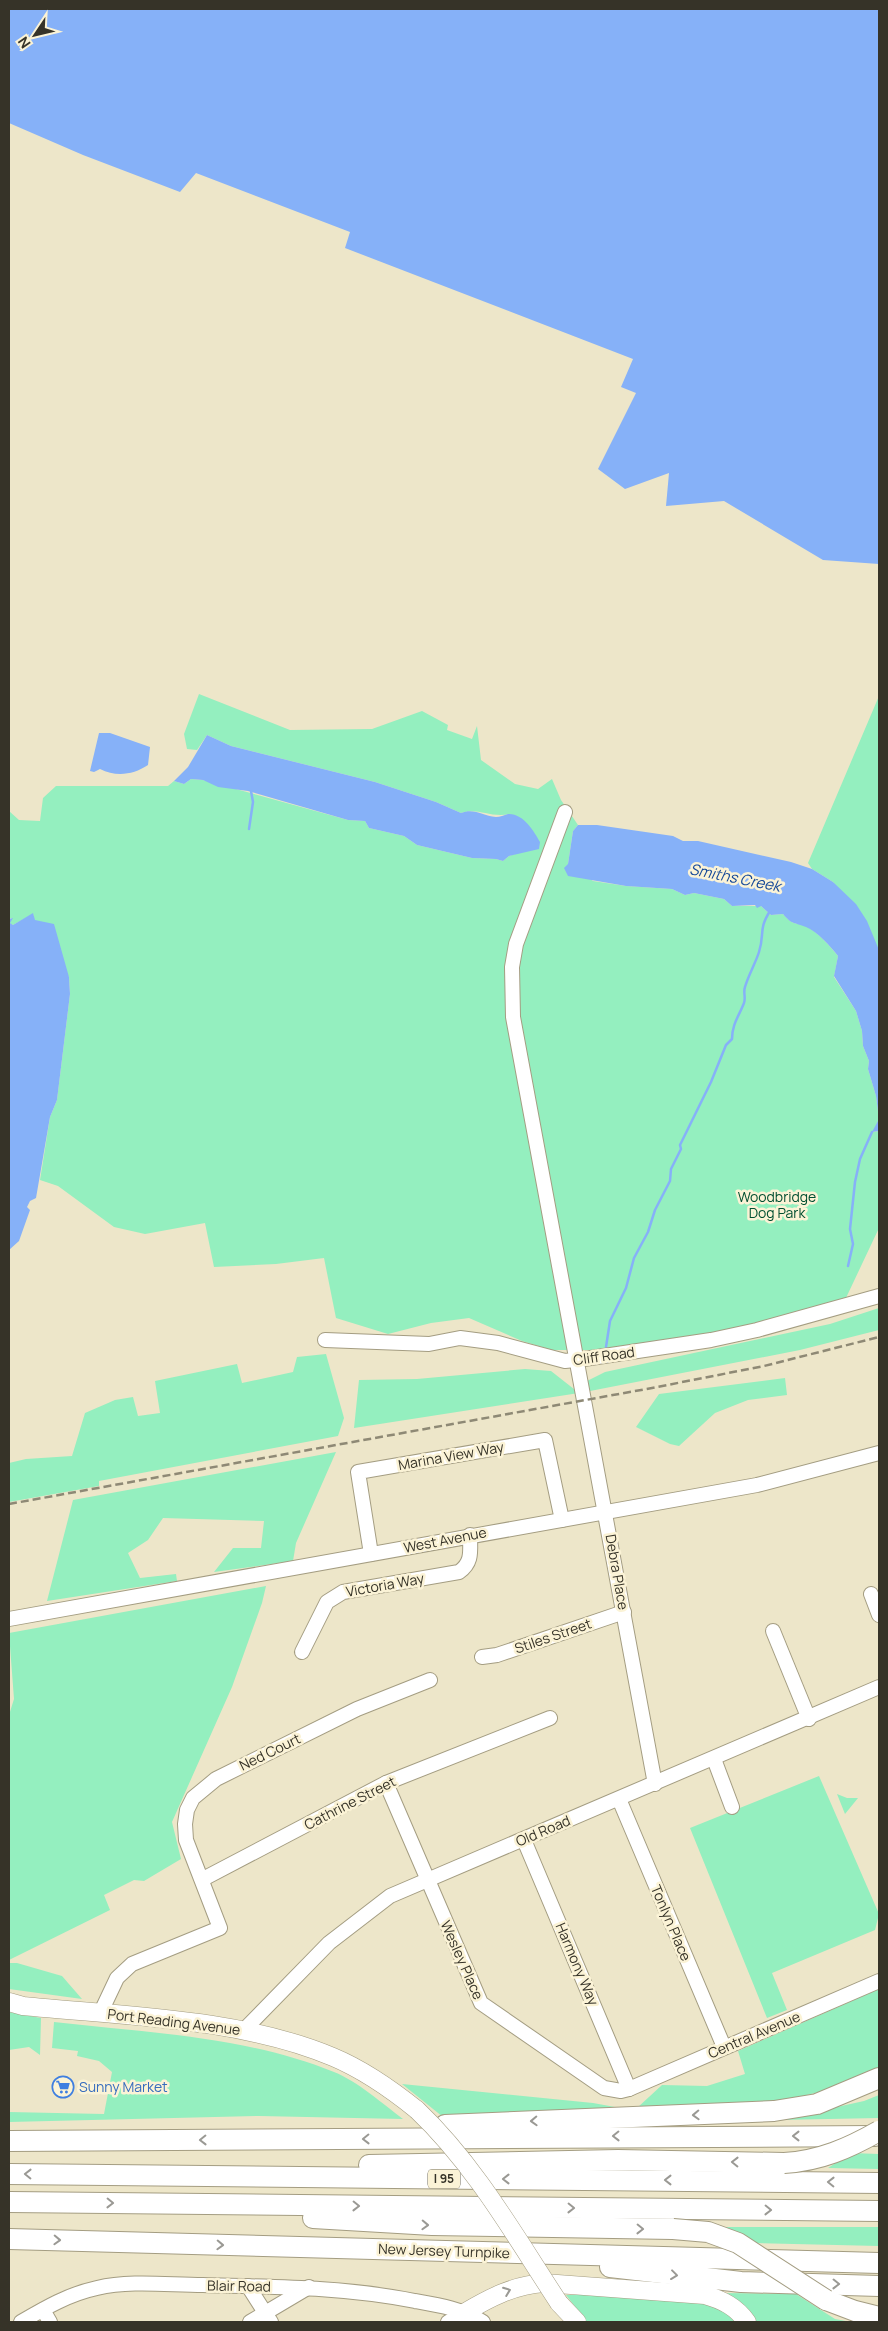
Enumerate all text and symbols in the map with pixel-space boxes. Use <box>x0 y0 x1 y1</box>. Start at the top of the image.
north arrow <box>10 10 60 60</box>
text: N <box>13 33 35 52</box>
water label: Smiths Creek <box>688 858 785 897</box>
park label: Woodbridge Dog Park <box>738 1187 816 1222</box>
street label: Cliff Road <box>572 1342 636 1369</box>
street label: Marina View Way <box>397 1437 506 1474</box>
street label: West Avenue <box>402 1522 488 1557</box>
street label: Debra Place <box>601 1533 633 1611</box>
street label: Victoria Way <box>344 1568 426 1601</box>
street label: Stiles Street <box>512 1613 594 1658</box>
street label: Ned Court <box>236 1728 304 1775</box>
street label: Cathrine Street <box>301 1771 399 1834</box>
street label: Old Road <box>513 1811 573 1851</box>
street label: Tonlyn Place <box>647 1882 696 1964</box>
street label: Wesley Place <box>437 1917 488 2002</box>
street label: Harmony Way <box>552 1920 604 2009</box>
street label: Port Reading Avenue <box>107 2004 242 2039</box>
street label: Central Avenue <box>705 2007 803 2063</box>
supermarket icon: Sunny Market <box>51 2075 75 2099</box>
place label: Sunny Market <box>79 2077 168 2096</box>
one-way arrow <box>692 2110 700 2120</box>
one-way arrow <box>530 2116 538 2127</box>
one-way arrow <box>611 2131 619 2141</box>
one-way arrow <box>791 2131 799 2141</box>
one-way arrow <box>361 2134 369 2144</box>
one-way arrow <box>199 2135 206 2145</box>
one-way arrow <box>731 2157 739 2167</box>
one-way arrow <box>24 2169 32 2179</box>
road number: I 95 <box>428 2170 460 2188</box>
one-way arrow <box>501 2174 509 2184</box>
one-way arrow <box>664 2175 672 2186</box>
one-way arrow <box>826 2177 834 2187</box>
one-way arrow <box>106 2198 114 2208</box>
one-way arrow <box>352 2201 360 2211</box>
one-way arrow <box>568 2203 575 2213</box>
one-way arrow <box>765 2205 773 2215</box>
one-way arrow <box>421 2219 429 2230</box>
one-way arrow <box>636 2224 644 2234</box>
one-way arrow <box>54 2235 62 2245</box>
one-way arrow <box>216 2239 224 2250</box>
street label: New Jersey Turnpike <box>378 2239 510 2262</box>
one-way arrow <box>670 2269 678 2280</box>
street label: Blair Road <box>207 2275 271 2296</box>
one-way arrow <box>832 2279 840 2290</box>
one-way arrow <box>502 2287 511 2297</box>

